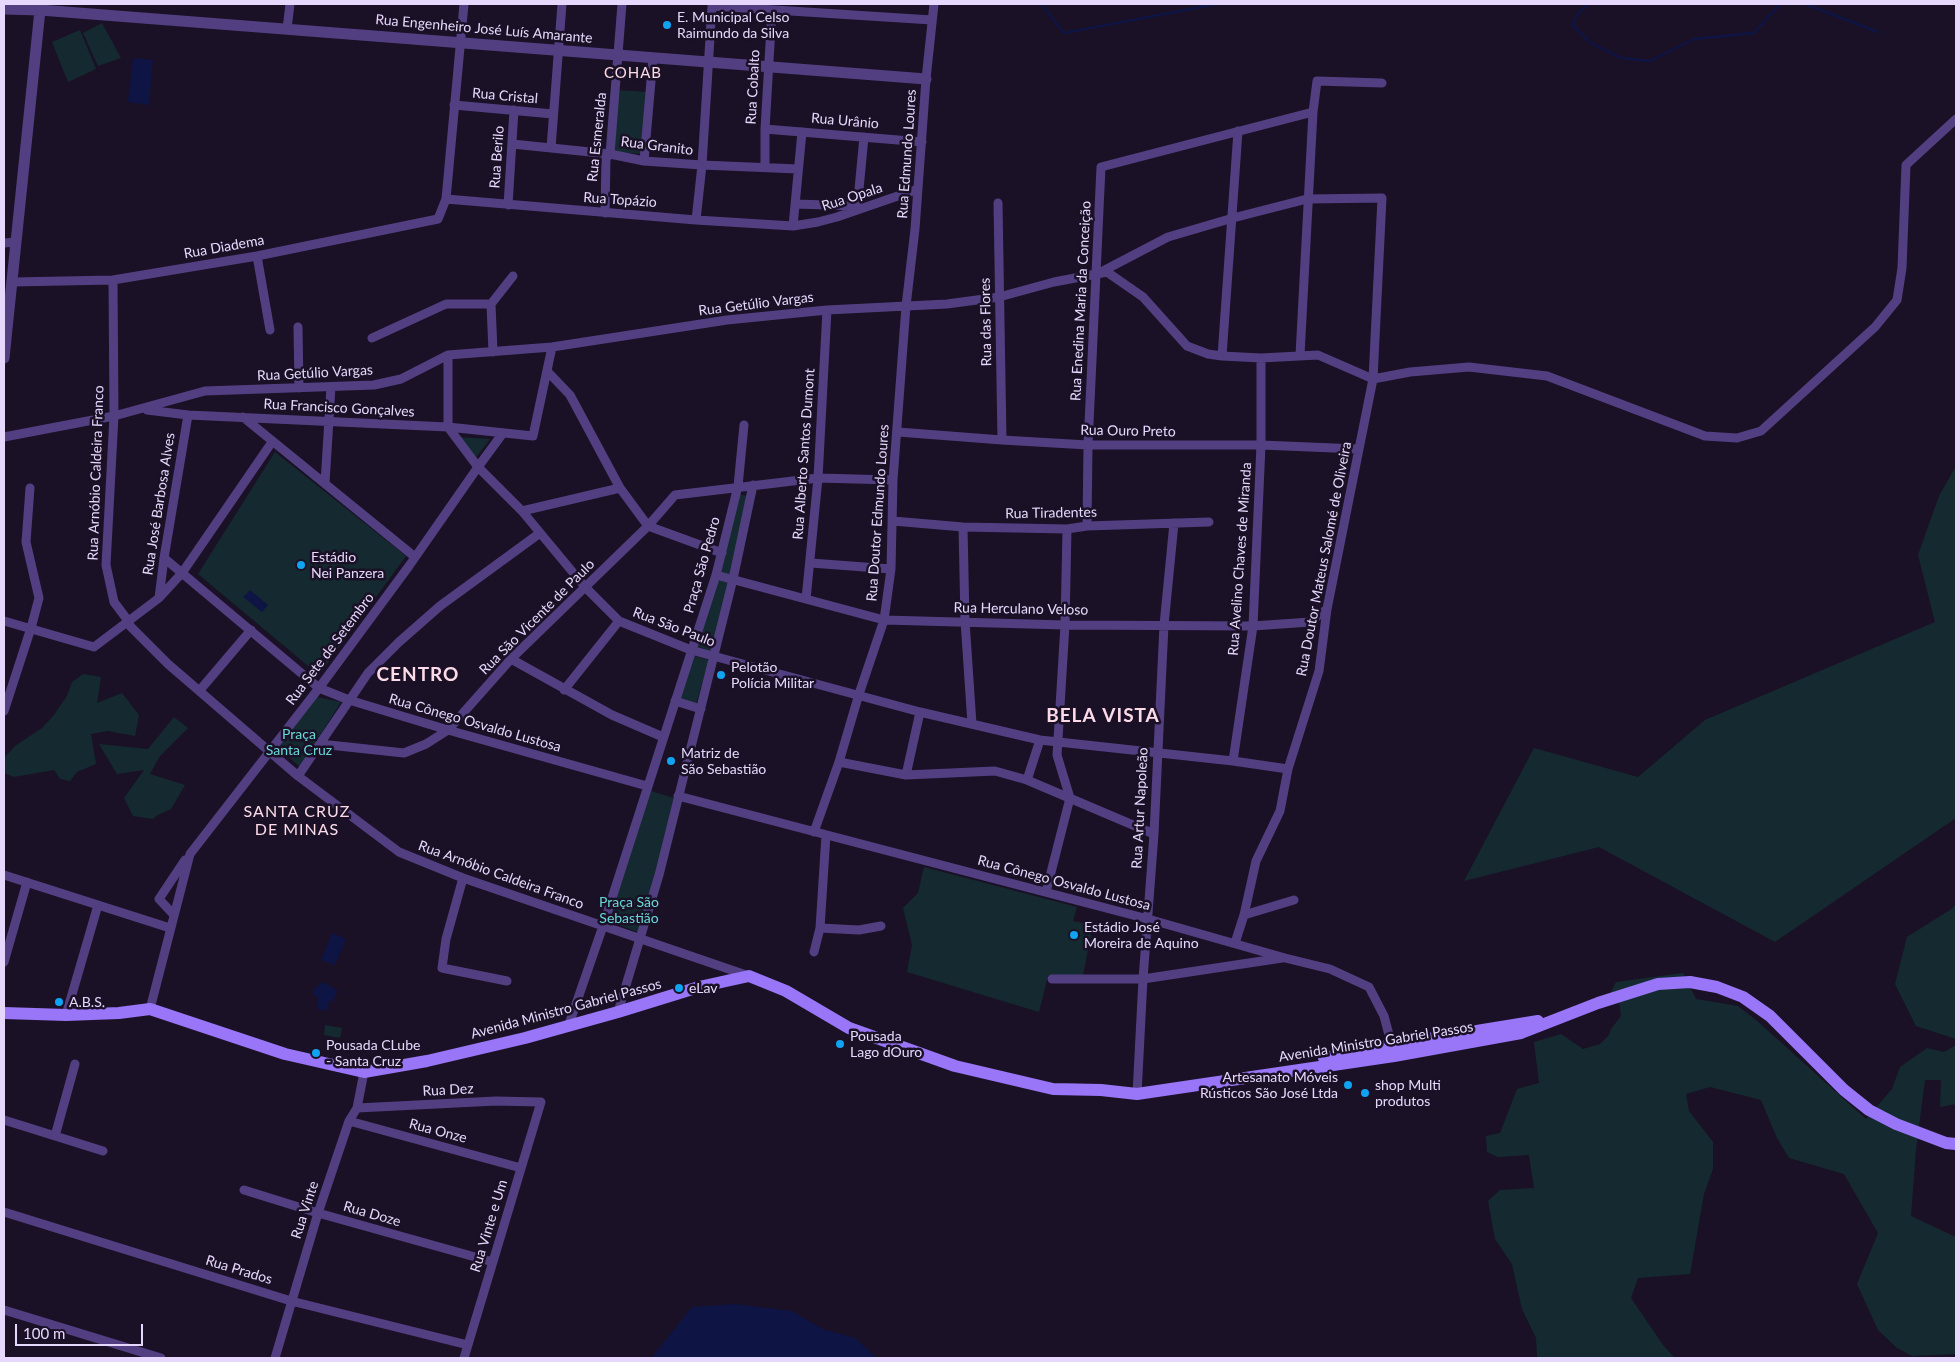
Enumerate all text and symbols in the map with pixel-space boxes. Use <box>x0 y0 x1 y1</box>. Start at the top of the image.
place label: E. Municipal Celso Raimundo da Silva <box>677 9 789 41</box>
street label: Rua Engenheiro José Luís Amarante <box>375 11 593 47</box>
marker: E. Municipal Celso Raimundo da Silva <box>661 19 673 31</box>
street label: Rua Cobalto <box>743 49 763 125</box>
district label: COHAB <box>603 64 663 82</box>
street label: Rua Cristal <box>471 85 539 107</box>
street label: Rua Edmundo Loures <box>894 89 920 219</box>
street label: Rua Esmeralda <box>584 91 610 183</box>
street label: Rua Urânio <box>810 110 880 132</box>
street label: Rua Berilo <box>486 125 508 189</box>
street label: Rua Granito <box>620 133 694 159</box>
street label: Rua Opala <box>819 179 885 215</box>
street label: Rua Topázio <box>583 189 657 211</box>
street label: Rua Enedina Maria da Conceição <box>1067 200 1095 402</box>
street label: Rua Diadema <box>182 232 266 262</box>
street label: Rua das Flores <box>977 278 995 366</box>
street label: Rua Getúlio Vargas <box>697 289 815 319</box>
street label: Rua Getúlio Vargas <box>257 362 373 384</box>
street label: Rua Alberto Santos Dumont <box>790 368 818 540</box>
street label: Rua Arnóbio Caldeira Franco <box>85 385 107 561</box>
street label: Rua Francisco Gonçalves <box>263 396 415 420</box>
street label: Rua Ouro Preto <box>1080 422 1176 440</box>
street label: Rua Doutor Edmundo Loures <box>863 424 893 602</box>
street label: Rua José Barbosa Alves <box>139 432 179 576</box>
street label: Rua Doutor Mateus Salomé de Oliveira <box>1293 440 1355 678</box>
street label: Rua Avelino Chaves de Miranda <box>1225 462 1255 656</box>
street label: Rua Tiradentes <box>1005 504 1097 522</box>
street label: Praça São Pedro <box>680 515 724 615</box>
place label: Estádio Nei Panzera <box>311 549 384 582</box>
street label: Rua São Vicente de Paulo <box>476 556 598 678</box>
marker: Estádio Nei Panzera <box>295 559 307 571</box>
street label: Rua Sete de Setembro <box>282 590 378 708</box>
street label: Rua Herculano Veloso <box>954 599 1088 619</box>
street label: Rua São Paulo <box>630 604 718 650</box>
place label: Pelotão Polícia Militar <box>731 659 814 692</box>
district label: CENTRO <box>376 664 460 686</box>
marker: Pelotão Polícia Militar <box>715 669 727 681</box>
street label: Rua Cônego Osvaldo Lustosa <box>387 690 563 756</box>
district label: BELA VISTA <box>1045 705 1161 727</box>
park label: Praça Santa Cruz <box>266 726 332 759</box>
place label: Matriz de São Sebastião <box>681 745 766 778</box>
street label: Rua Artur Napoleão <box>1128 747 1152 869</box>
marker: Matriz de São Sebastião <box>665 755 677 767</box>
district label: SANTA CRUZ DE MINAS <box>242 802 352 840</box>
street label: Rua Arnóbio Caldeira Franco <box>416 837 586 913</box>
street label: Rua Cônego Osvaldo Lustosa <box>976 852 1152 914</box>
park label: Praça São Sebastião <box>599 894 659 926</box>
place label: Estádio José Moreira de Aquino <box>1084 919 1199 952</box>
marker: Estádio José Moreira de Aquino <box>1068 929 1080 941</box>
street label: Avenida Ministro Gabriel Passos <box>469 975 663 1043</box>
place label: eLav <box>689 980 717 996</box>
marker: eLav <box>673 982 685 994</box>
place label: A.B.S. <box>69 994 105 1010</box>
marker: A.B.S. <box>53 996 65 1008</box>
street label: Avenida Ministro Gabriel Passos <box>1278 1018 1474 1066</box>
place label: Pousada Lago dOuro <box>850 1028 922 1060</box>
place label: Pousada CLube - Santa Cruz <box>326 1037 420 1070</box>
marker: Pousada Lago dOuro <box>834 1038 846 1050</box>
marker: Pousada CLube - Santa Cruz <box>310 1047 322 1059</box>
place label: Artesanato Móveis Rústicos São José Ltda <box>1200 1069 1338 1102</box>
place label: shop Multi produtos <box>1375 1077 1441 1110</box>
marker: Artesanato Móveis Rústicos São José Ltda <box>1342 1079 1354 1091</box>
street label: Rua Dez <box>422 1080 474 1100</box>
marker: shop Multi produtos <box>1359 1087 1371 1099</box>
street label: Rua Onze <box>407 1115 469 1147</box>
street label: Rua Vinte e Um <box>467 1178 511 1274</box>
street label: Rua Vinte <box>288 1179 322 1241</box>
street label: Rua Doze <box>341 1198 403 1230</box>
street label: Rua Prados <box>204 1252 274 1288</box>
scale bar <box>18 1314 145 1346</box>
text: 100 m <box>23 1324 65 1342</box>

